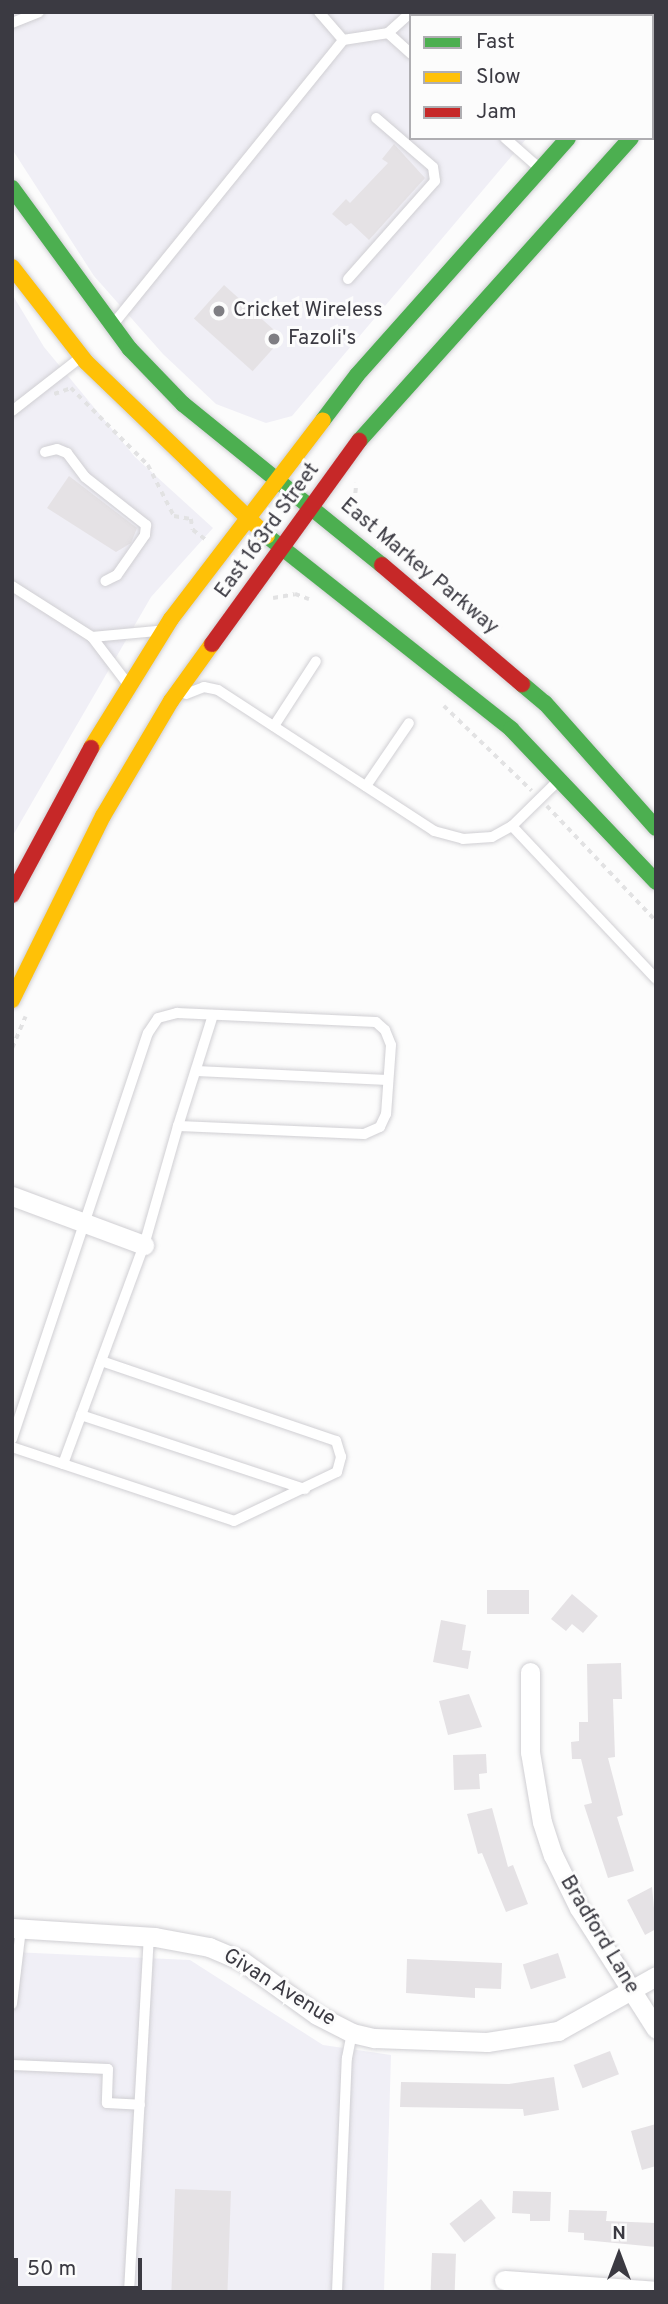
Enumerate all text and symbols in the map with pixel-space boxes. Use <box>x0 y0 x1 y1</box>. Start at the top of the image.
legend <box>409 14 654 140</box>
text: Fast <box>476 29 515 56</box>
text: Slow <box>476 64 521 91</box>
text: Jam <box>476 99 517 126</box>
place label: Cricket Wireless <box>233 298 383 324</box>
marker: Cricket Wireless <box>211 303 227 319</box>
place label: Fazoli's <box>288 326 356 352</box>
marker: Fazoli's <box>266 331 282 347</box>
street label: East 163rd Street <box>210 458 326 604</box>
street label: East Markey Parkway <box>335 493 503 641</box>
street label: Bradford Lane <box>554 1871 644 1999</box>
street label: Givan Avenue <box>218 1943 340 2033</box>
north arrow <box>584 2220 654 2290</box>
text: N <box>612 2222 626 2246</box>
scale bar <box>18 2244 145 2288</box>
text: 50 m <box>27 2256 76 2283</box>

